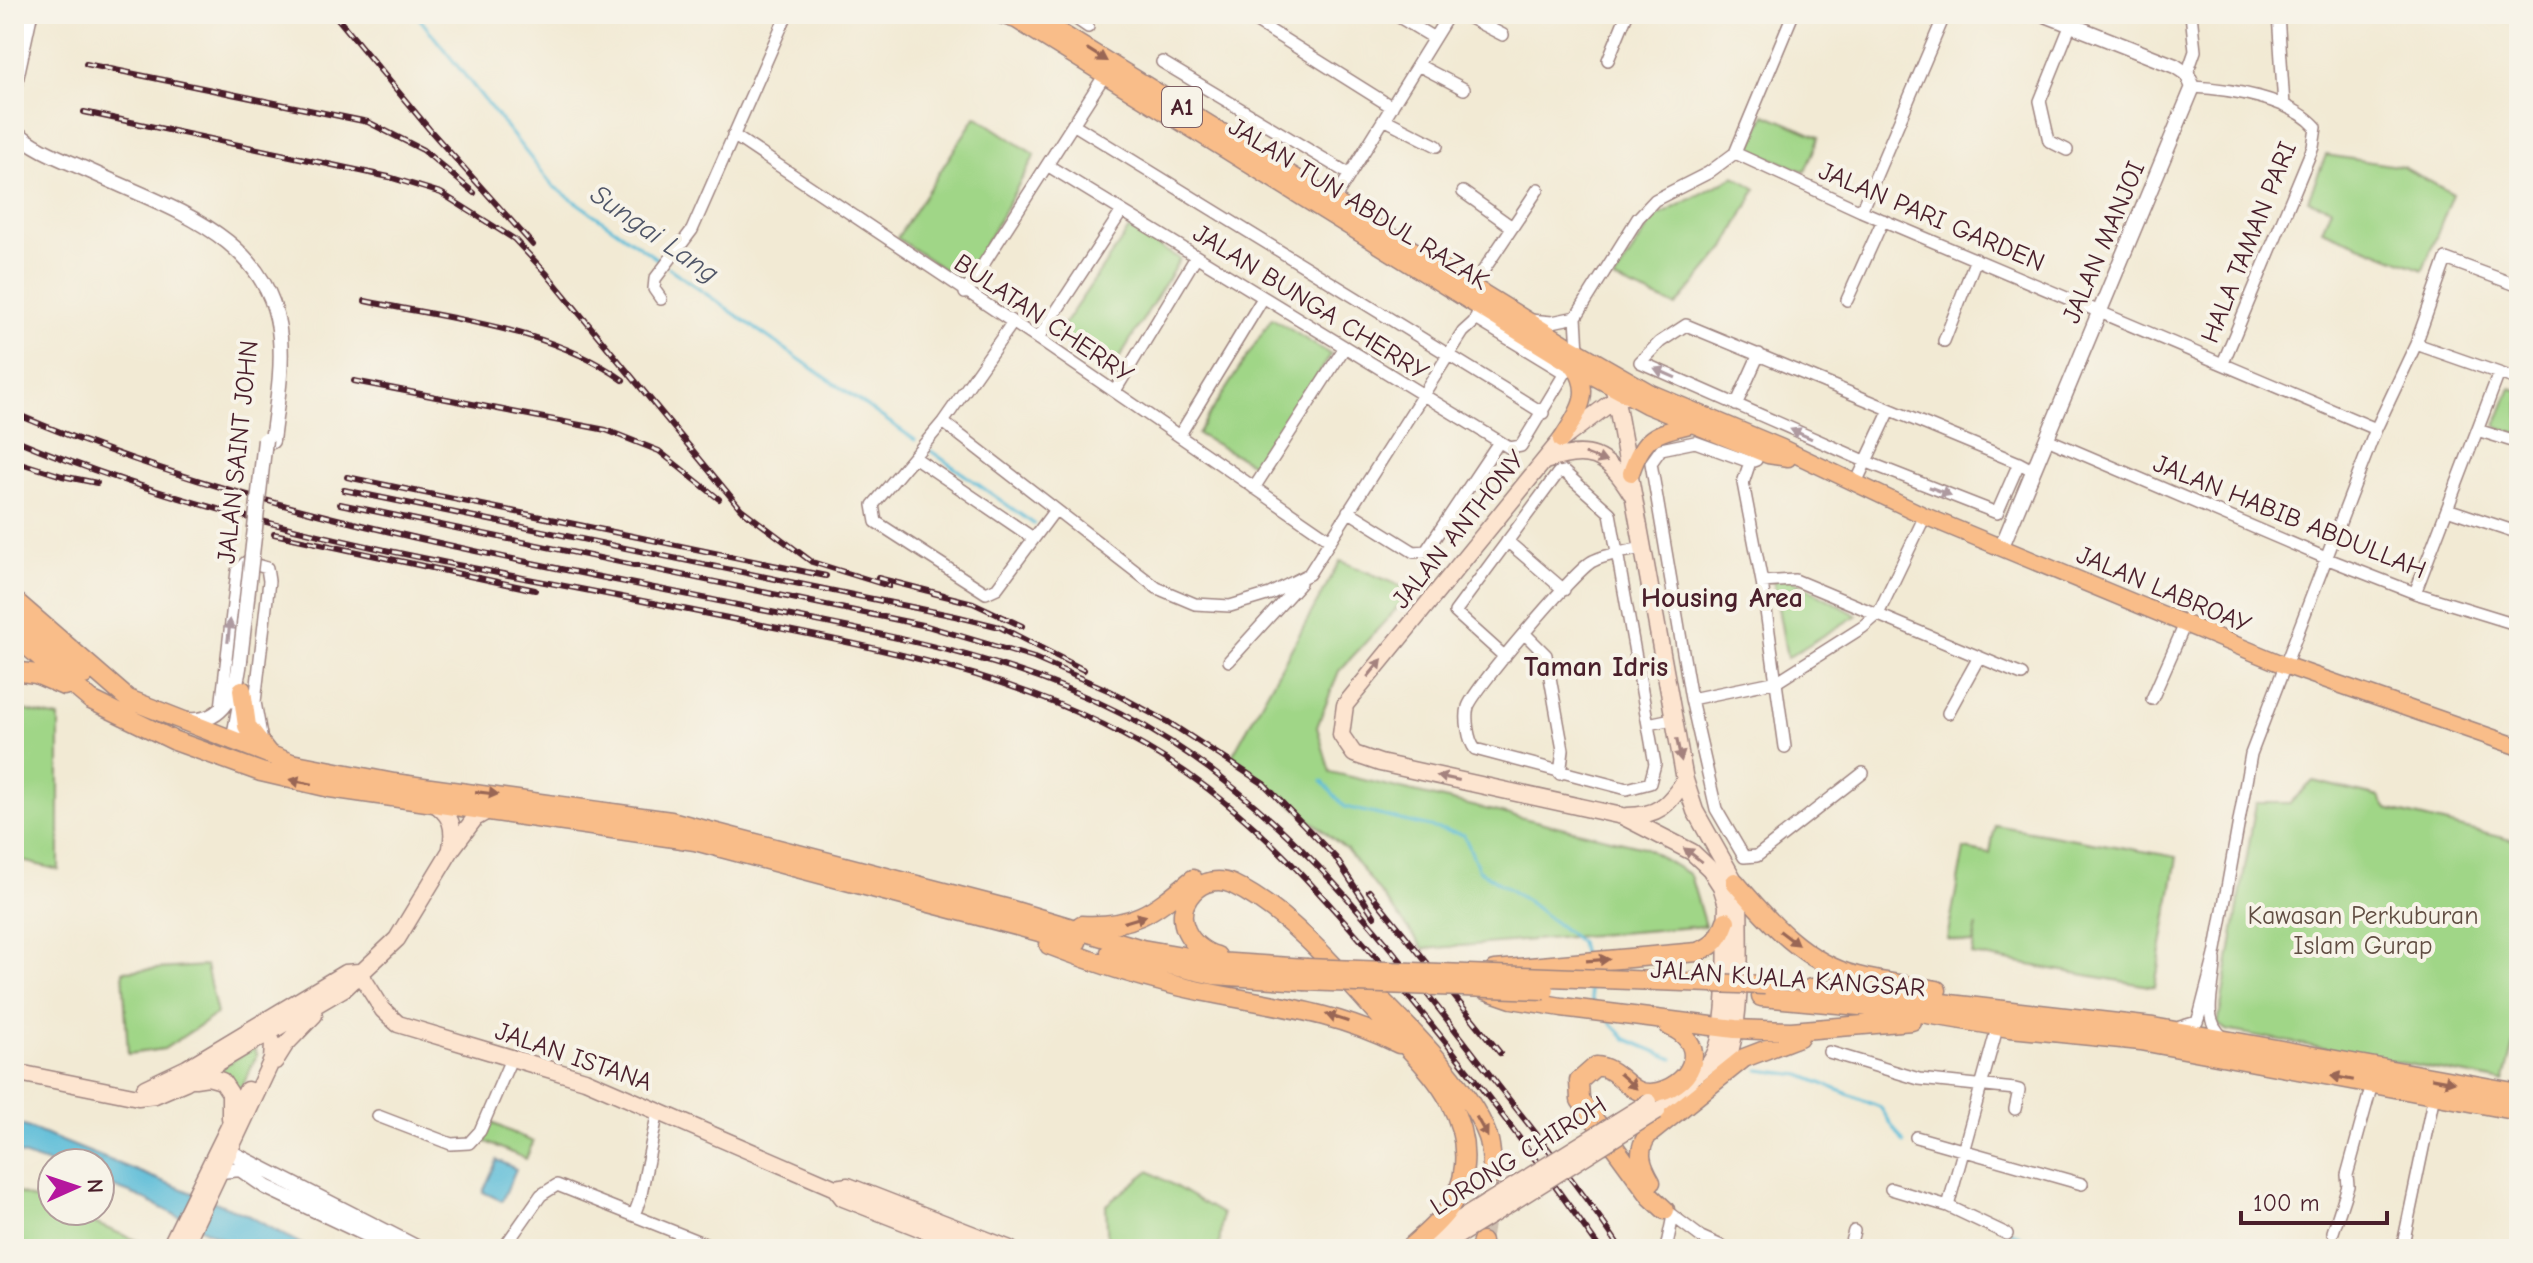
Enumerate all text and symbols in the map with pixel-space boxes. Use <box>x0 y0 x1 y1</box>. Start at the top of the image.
one-way arrow <box>1086 47 1109 62</box>
road number: A1 <box>1162 87 1202 127</box>
street label: JALAN TUN ABDUL RAZAK <box>1223 111 1494 297</box>
street label: HALA TAMAN PARI <box>2195 137 2303 347</box>
street label: JALAN PARI GARDEN <box>1814 156 2049 278</box>
street label: JALAN MANJOI <box>2056 157 2152 328</box>
water label: Sungai Lang <box>584 178 724 290</box>
street label: JALAN BUNGA CHERRY <box>1187 218 1434 388</box>
street label: BULATAN CHERRY <box>948 248 1139 390</box>
street label: JALAN SAINT JOHN <box>211 339 265 565</box>
one-way arrow <box>1653 366 1676 380</box>
one-way arrow <box>1790 427 1813 440</box>
street label: JALAN ANTHONY <box>1386 444 1532 615</box>
street label: JALAN HABIB ABDULLAH <box>2149 448 2430 585</box>
one-way arrow <box>1584 452 1608 465</box>
one-way arrow <box>1928 485 1952 498</box>
street label: JALAN LABROAY <box>2072 540 2256 640</box>
district label: Housing Area <box>1641 582 1803 614</box>
one-way arrow <box>223 618 236 643</box>
district label: Taman Idris <box>1524 651 1668 683</box>
one-way arrow <box>1366 658 1383 678</box>
one-way arrow <box>1673 738 1686 763</box>
one-way arrow <box>1435 771 1460 784</box>
one-way arrow <box>288 776 313 788</box>
one-way arrow <box>474 787 499 800</box>
one-way arrow <box>1683 847 1703 863</box>
park label: Kawasan Perkuburan Islam Gurap <box>2247 901 2479 961</box>
one-way arrow <box>1123 912 1147 924</box>
one-way arrow <box>1779 930 1799 946</box>
one-way arrow <box>1586 953 1611 966</box>
street label: JALAN KUALA KANGSAR <box>1650 954 1926 1004</box>
one-way arrow <box>1325 1011 1349 1023</box>
street label: JALAN ISTANA <box>491 1016 656 1098</box>
one-way arrow <box>2329 1071 2354 1084</box>
one-way arrow <box>1617 1072 1637 1089</box>
one-way arrow <box>2430 1074 2455 1086</box>
street label: LORONG CHIROH <box>1425 1090 1612 1222</box>
one-way arrow <box>1475 1116 1489 1138</box>
north arrow <box>36 1147 116 1227</box>
scale bar <box>2241 1175 2387 1225</box>
text: N <box>82 1178 108 1194</box>
text: 100 m <box>2253 1189 2320 1217</box>

